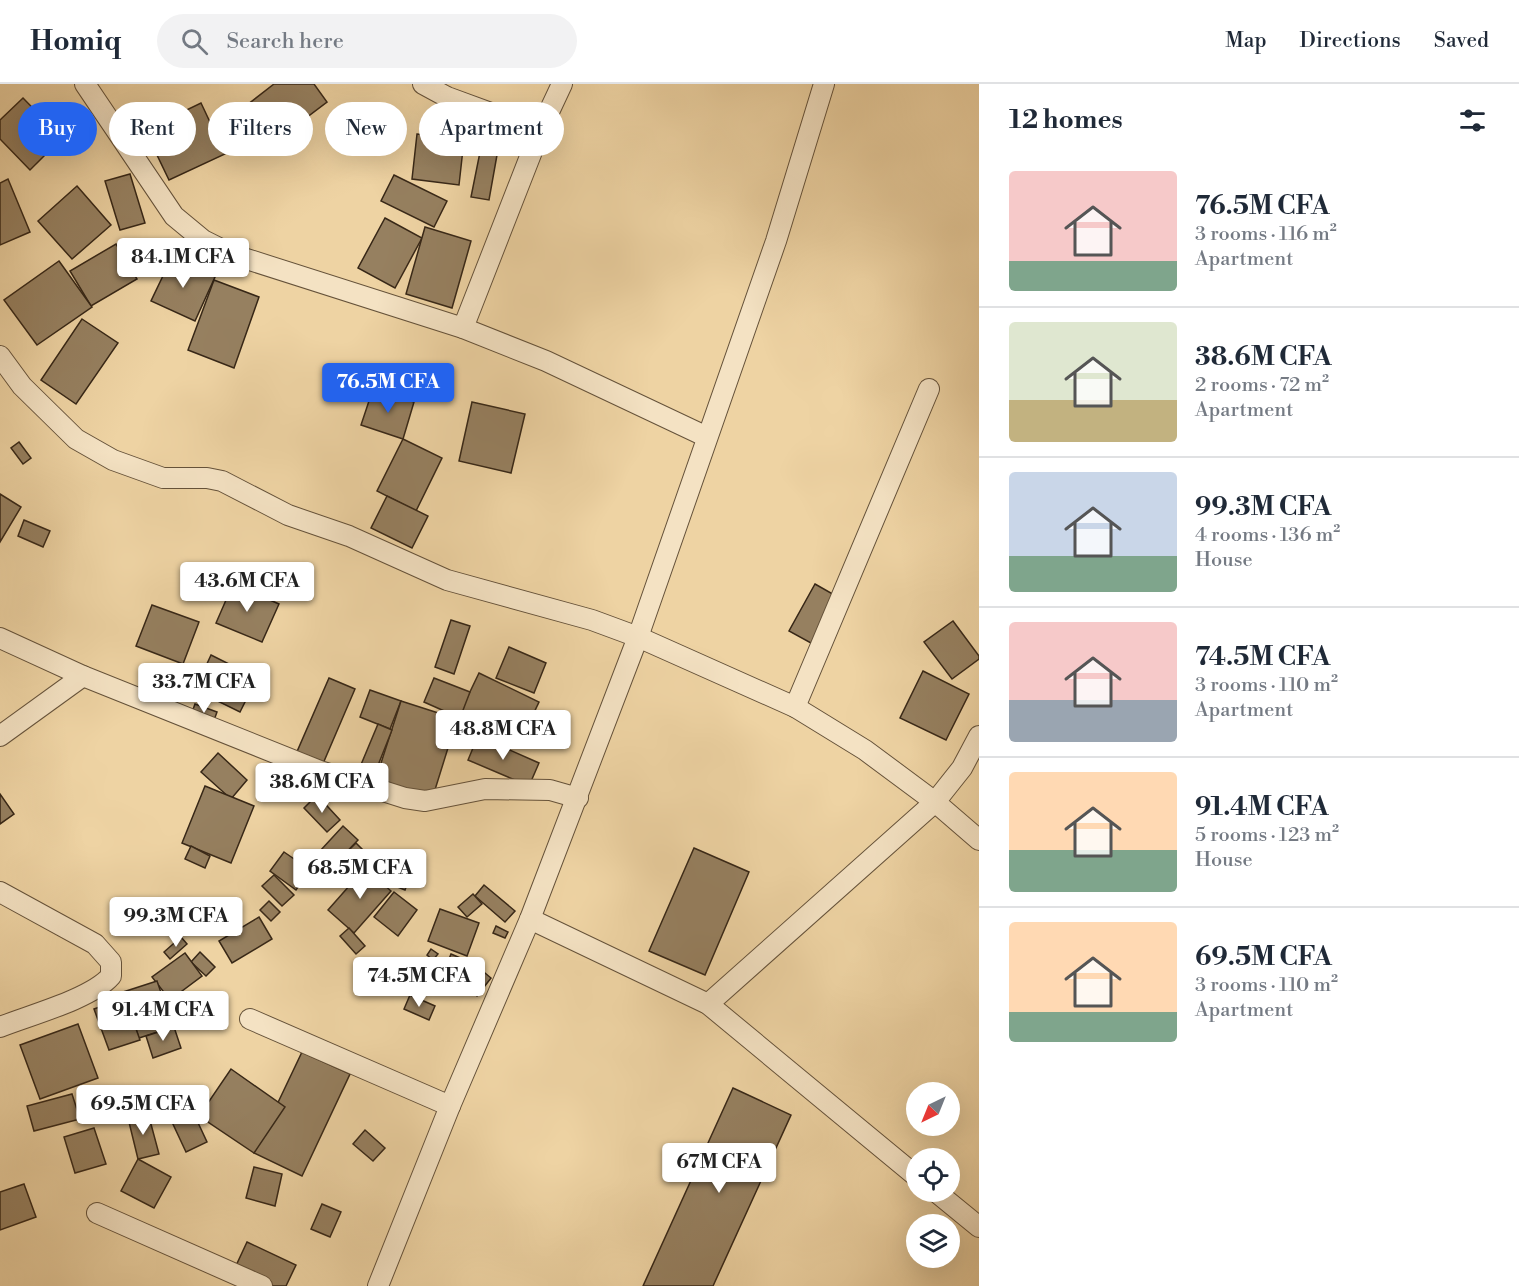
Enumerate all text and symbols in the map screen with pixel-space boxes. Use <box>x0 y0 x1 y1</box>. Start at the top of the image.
search box <box>157 14 577 68</box>
text: Homiq <box>30 24 121 59</box>
icon: search <box>178 25 211 58</box>
text: Search here <box>226 28 344 55</box>
text: Map <box>1225 28 1267 54</box>
text: Directions <box>1300 28 1401 54</box>
text: Saved <box>1434 28 1489 54</box>
chip: Buy <box>18 102 97 156</box>
chip: Rent <box>109 102 196 156</box>
chip: Filters <box>208 102 313 156</box>
chip: New <box>325 102 407 156</box>
chip: Apartment <box>419 102 564 156</box>
text: 12 homes <box>1009 104 1123 136</box>
icon: filters <box>1456 104 1489 137</box>
text: 76.5M CFA <box>1195 190 1330 222</box>
icon: home <box>1057 195 1129 267</box>
text: 3 rooms · 116 m² <box>1195 222 1337 247</box>
pin: 84.1M CFA <box>114 238 252 289</box>
text: 84.1M CFA <box>131 245 235 270</box>
text: Apartment <box>1195 247 1293 272</box>
text: 38.6M CFA <box>1195 341 1332 373</box>
icon: home <box>1057 346 1129 418</box>
pin: 76.5M CFA <box>319 363 457 414</box>
text: 76.5M CFA <box>336 370 440 395</box>
text: 2 rooms · 72 m² <box>1195 373 1329 398</box>
text: Apartment <box>1195 398 1293 423</box>
text: 99.3M CFA <box>1195 491 1331 523</box>
icon: home <box>1057 496 1129 568</box>
text: 4 rooms · 136 m² <box>1195 523 1340 548</box>
text: House <box>1195 548 1253 573</box>
pin: 43.6M CFA <box>178 562 316 613</box>
text: 43.6M CFA <box>194 569 300 594</box>
text: 74.5M CFA <box>1195 641 1330 673</box>
icon: home <box>1057 646 1129 718</box>
pin: 33.7M CFA <box>135 663 273 714</box>
text: 33.7M CFA <box>152 670 256 695</box>
text: 3 rooms · 110 m² <box>1195 673 1338 698</box>
text: Apartment <box>1195 698 1293 723</box>
pin: 48.8M CFA <box>434 710 572 761</box>
text: 48.8M CFA <box>450 717 556 742</box>
pin: 38.6M CFA <box>253 763 391 814</box>
text: 38.6M CFA <box>269 770 375 795</box>
text: 91.4M CFA <box>1195 791 1329 823</box>
icon: home <box>1057 796 1129 868</box>
text: 5 rooms · 123 m² <box>1195 823 1339 848</box>
text: House <box>1195 848 1253 873</box>
pin: 68.5M CFA <box>291 849 429 900</box>
text: 68.5M CFA <box>307 856 413 881</box>
pin: 99.3M CFA <box>107 897 245 948</box>
text: 99.3M CFA <box>124 904 228 929</box>
text: 69.5M CFA <box>1195 941 1332 973</box>
icon: home <box>1057 946 1129 1018</box>
pin: 74.5M CFA <box>350 957 488 1008</box>
text: 74.5M CFA <box>367 964 471 989</box>
text: 3 rooms · 110 m² <box>1195 973 1338 998</box>
pin: 91.4M CFA <box>94 991 232 1042</box>
text: 91.4M CFA <box>112 998 214 1023</box>
text: Apartment <box>1195 998 1293 1023</box>
north arrow <box>906 1082 960 1136</box>
map controls <box>906 1082 960 1268</box>
pin: 69.5M CFA <box>74 1085 212 1136</box>
text: 69.5M CFA <box>90 1092 196 1117</box>
pin: 67M CFA <box>664 1143 774 1194</box>
button: locate <box>906 1148 960 1202</box>
text: 67M CFA <box>676 1150 762 1175</box>
button: layers <box>906 1214 960 1268</box>

